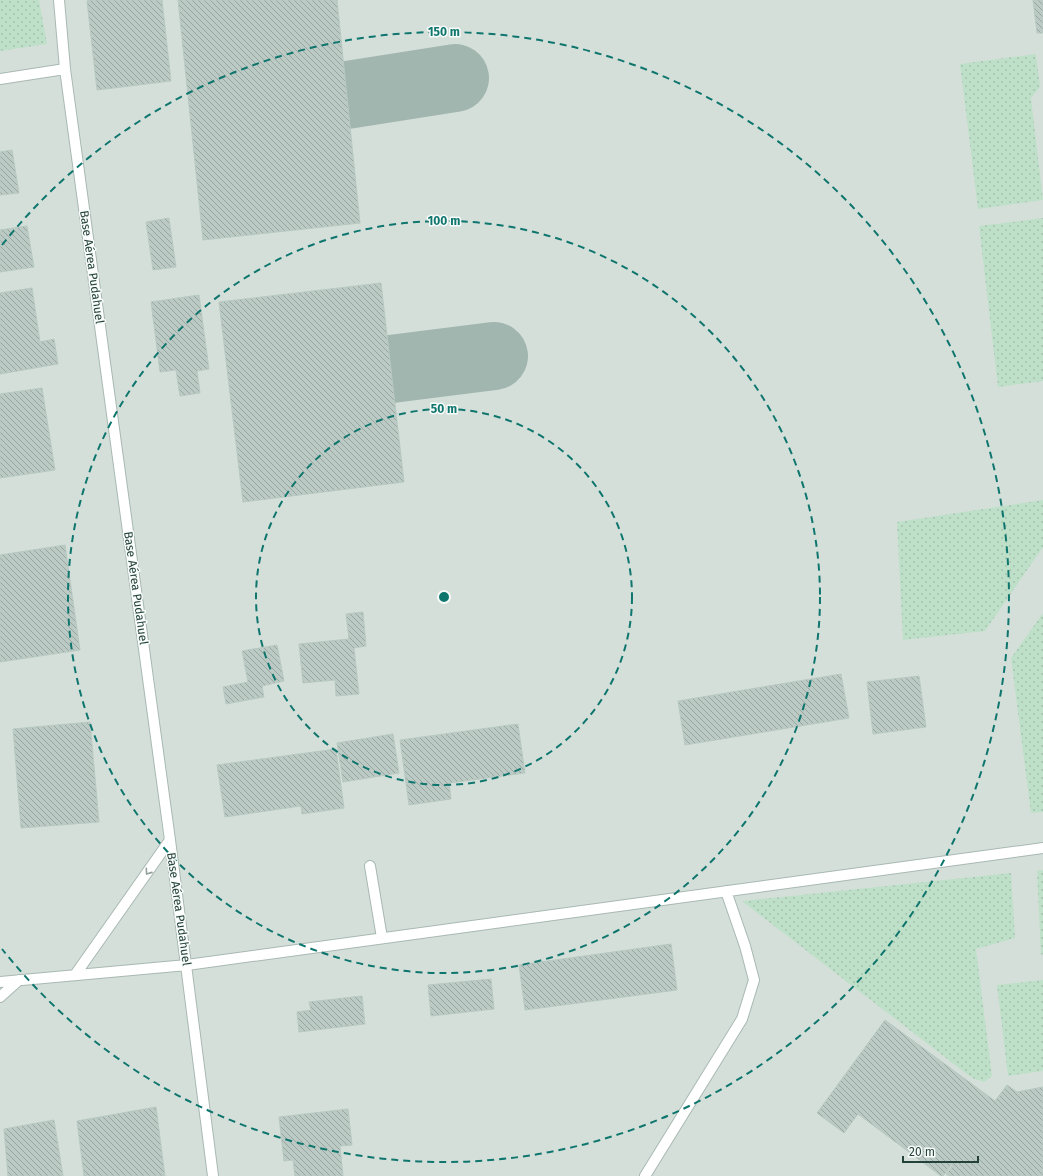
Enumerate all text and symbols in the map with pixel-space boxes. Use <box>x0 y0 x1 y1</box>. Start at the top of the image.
text: 150 m <box>428 25 460 39</box>
street label: Base Aérea Pudahuel <box>77 209 107 325</box>
text: 100 m <box>428 214 460 228</box>
text: 50 m <box>431 402 457 416</box>
street label: Base Aérea Pudahuel <box>121 530 151 646</box>
centre of rings <box>437 590 451 604</box>
street label: Base Aérea Pudahuel <box>164 851 194 967</box>
one-way arrow <box>145 868 153 875</box>
scale bar <box>903 1138 978 1164</box>
text: 20 m <box>909 1145 935 1159</box>

